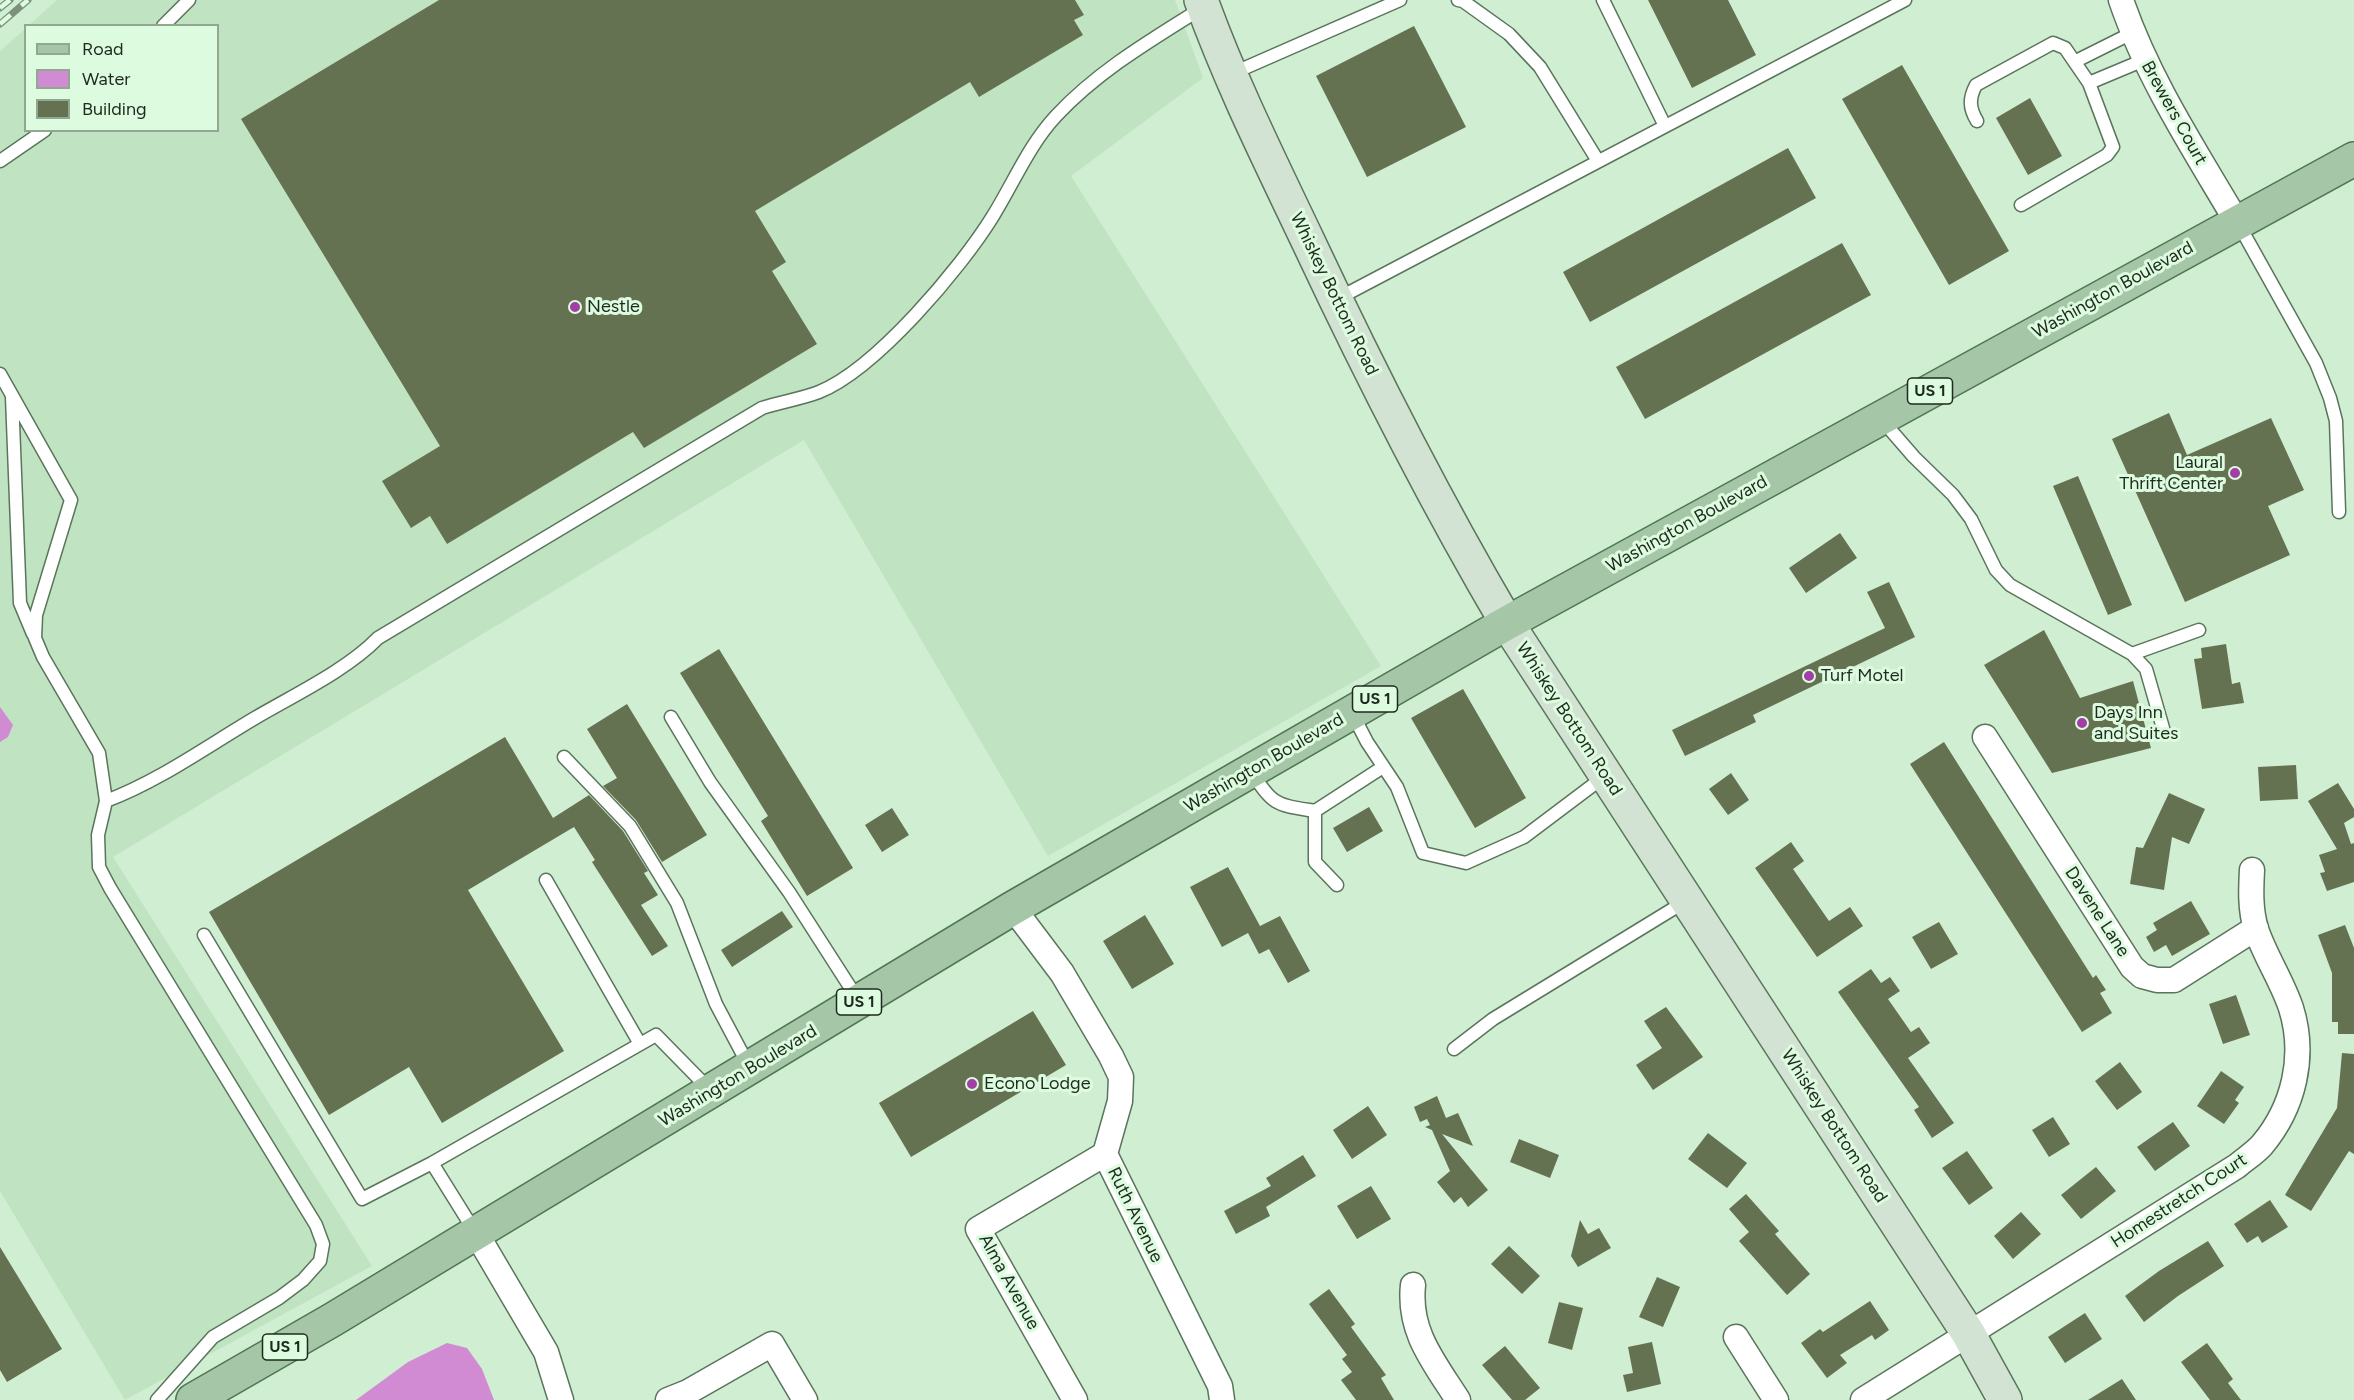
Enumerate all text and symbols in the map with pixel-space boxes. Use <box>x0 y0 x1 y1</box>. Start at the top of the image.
legend <box>24 24 219 132</box>
text: Road <box>82 38 123 60</box>
street label: Brewers Court <box>2137 57 2211 169</box>
text: Water <box>82 68 130 90</box>
text: Building <box>82 98 147 120</box>
street label: Whiskey Bottom Road <box>1285 209 1383 379</box>
street label: Washington Boulevard <box>2029 237 2197 343</box>
place label: Nestle <box>587 296 640 318</box>
marker: Nestle <box>568 300 582 314</box>
road number: US 1 <box>1908 378 1952 404</box>
place label: Laural Thrift Center <box>2119 452 2223 494</box>
marker: Laural Thrift Center <box>2228 466 2242 480</box>
street label: Washington Boulevard <box>1603 471 1771 577</box>
street label: Whiskey Bottom Road <box>1511 638 1627 800</box>
place label: Turf Motel <box>1821 665 1904 687</box>
marker: Turf Motel <box>1802 669 1816 683</box>
road number: US 1 <box>1352 686 1398 712</box>
place label: Days Inn and Suites <box>2094 702 2178 744</box>
street label: Washington Boulevard <box>1180 708 1348 818</box>
marker: Days Inn and Suites <box>2075 716 2089 730</box>
street label: Davene Lane <box>2060 863 2134 961</box>
road number: US 1 <box>836 989 882 1015</box>
street label: Washington Boulevard <box>655 1020 821 1132</box>
street label: Whiskey Bottom Road <box>1776 1045 1892 1207</box>
place label: Econo Lodge <box>984 1073 1091 1095</box>
marker: Econo Lodge <box>965 1077 979 1091</box>
street label: Homestretch Court <box>2107 1149 2251 1253</box>
street label: Ruth Avenue <box>1103 1164 1167 1266</box>
street label: Alma Avenue <box>974 1230 1044 1334</box>
road number: US 1 <box>262 1334 308 1360</box>

